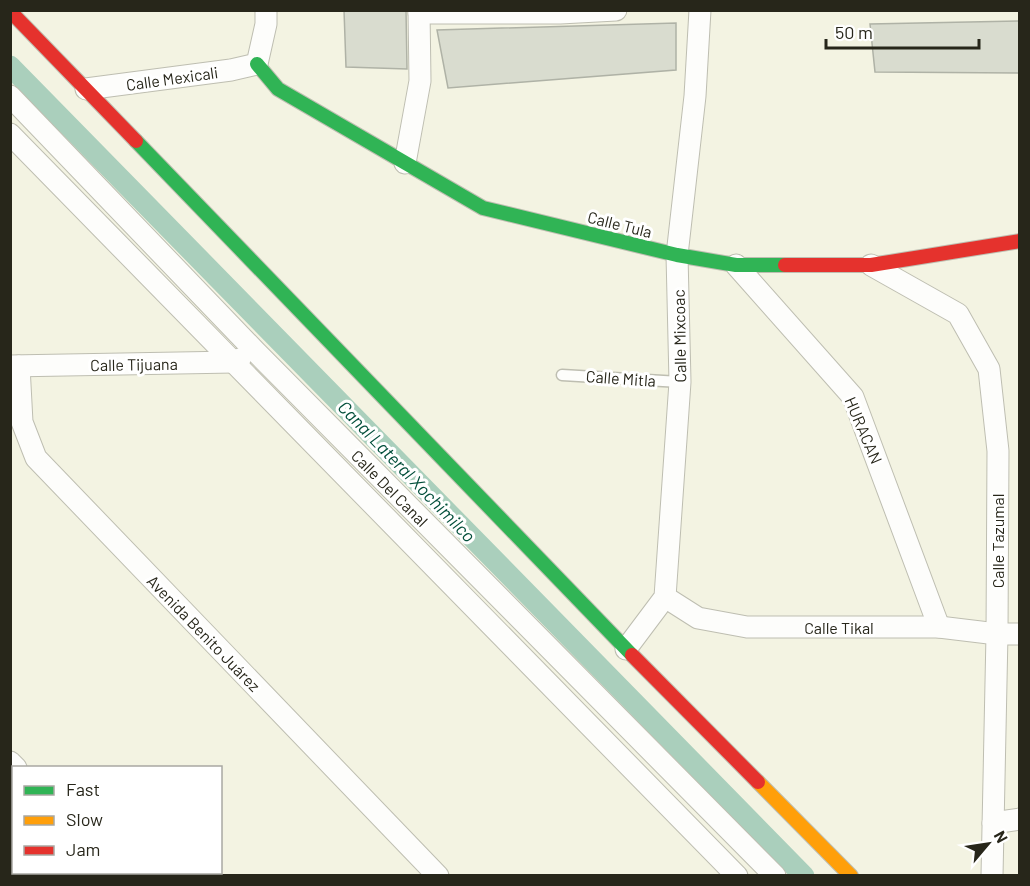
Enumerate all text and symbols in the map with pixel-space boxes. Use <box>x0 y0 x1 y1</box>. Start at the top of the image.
scale bar <box>826 12 979 50</box>
text: 50 m <box>835 21 873 43</box>
street label: Calle Mexicali <box>125 62 219 94</box>
street label: Calle Tula <box>586 207 654 241</box>
street label: Calle Mixcoac <box>669 289 689 383</box>
street label: Calle Tijuana <box>90 354 178 374</box>
street label: Calle Mitla <box>585 366 657 390</box>
street label: HURACAN <box>841 394 887 466</box>
water label: Canal Lateral Xochimilco <box>334 396 480 546</box>
street label: Calle Del Canal <box>348 446 432 530</box>
street label: Calle Tazumal <box>988 494 1007 588</box>
street label: Avenida Benito Juárez <box>144 571 264 695</box>
street label: Calle Tikal <box>804 618 874 637</box>
legend <box>12 766 222 874</box>
text: Fast <box>66 778 100 800</box>
text: Slow <box>66 808 103 830</box>
north arrow <box>958 814 1018 874</box>
text: N <box>991 827 1012 846</box>
text: Jam <box>66 838 100 860</box>

